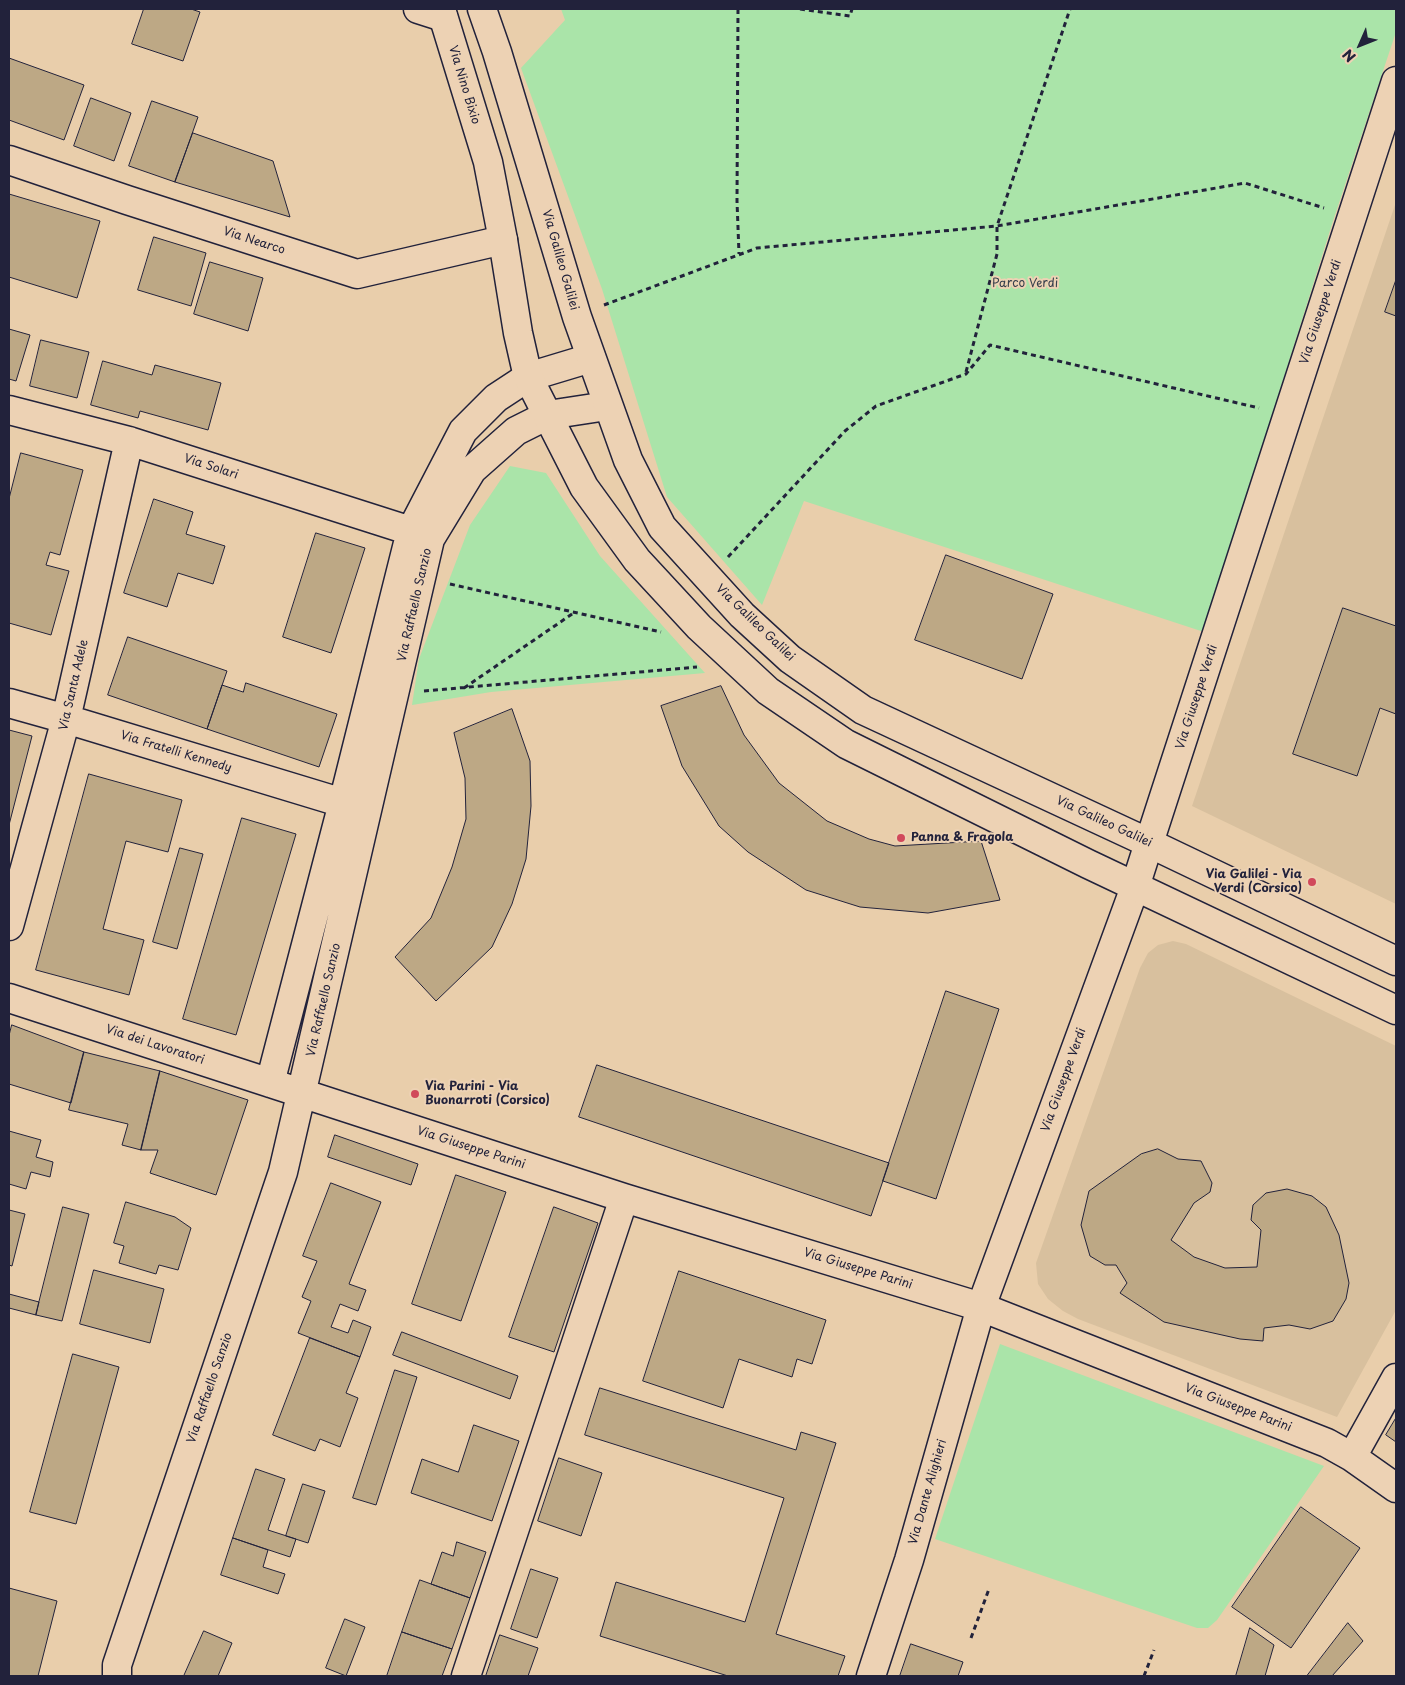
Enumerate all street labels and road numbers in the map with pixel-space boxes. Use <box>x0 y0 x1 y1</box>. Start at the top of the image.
street label: Via Nino Bixio <box>445 44 483 126</box>
street label: Via Galileo Galilei <box>539 208 581 312</box>
street label: Via Nearco <box>221 224 287 258</box>
street label: Via Giuseppe Verdi <box>1297 258 1345 366</box>
street label: Via Solari <box>182 451 240 483</box>
street label: Via Raffaello Sanzio <box>395 547 435 663</box>
street label: Via Galileo Galilei <box>713 582 797 664</box>
street label: Via Santa Adele <box>57 638 91 732</box>
street label: Via Giuseppe Verdi <box>1173 643 1221 751</box>
street label: Via Fratelli Kennedy <box>119 728 233 776</box>
street label: Via Galileo Galilei <box>1054 793 1154 851</box>
street label: Via Raffaello Sanzio <box>304 942 344 1058</box>
street label: Via dei Lavoratori <box>104 1022 206 1068</box>
street label: Via Giuseppe Verdi <box>1039 1026 1089 1134</box>
street label: Via Giuseppe Parini <box>415 1124 527 1172</box>
street label: Via Giuseppe Parini <box>802 1246 914 1292</box>
street label: Via Raffaello Sanzio <box>184 1331 236 1445</box>
street label: Via Giuseppe Parini <box>1183 1381 1293 1435</box>
street label: Via Dante Alighieri <box>906 1438 950 1546</box>

